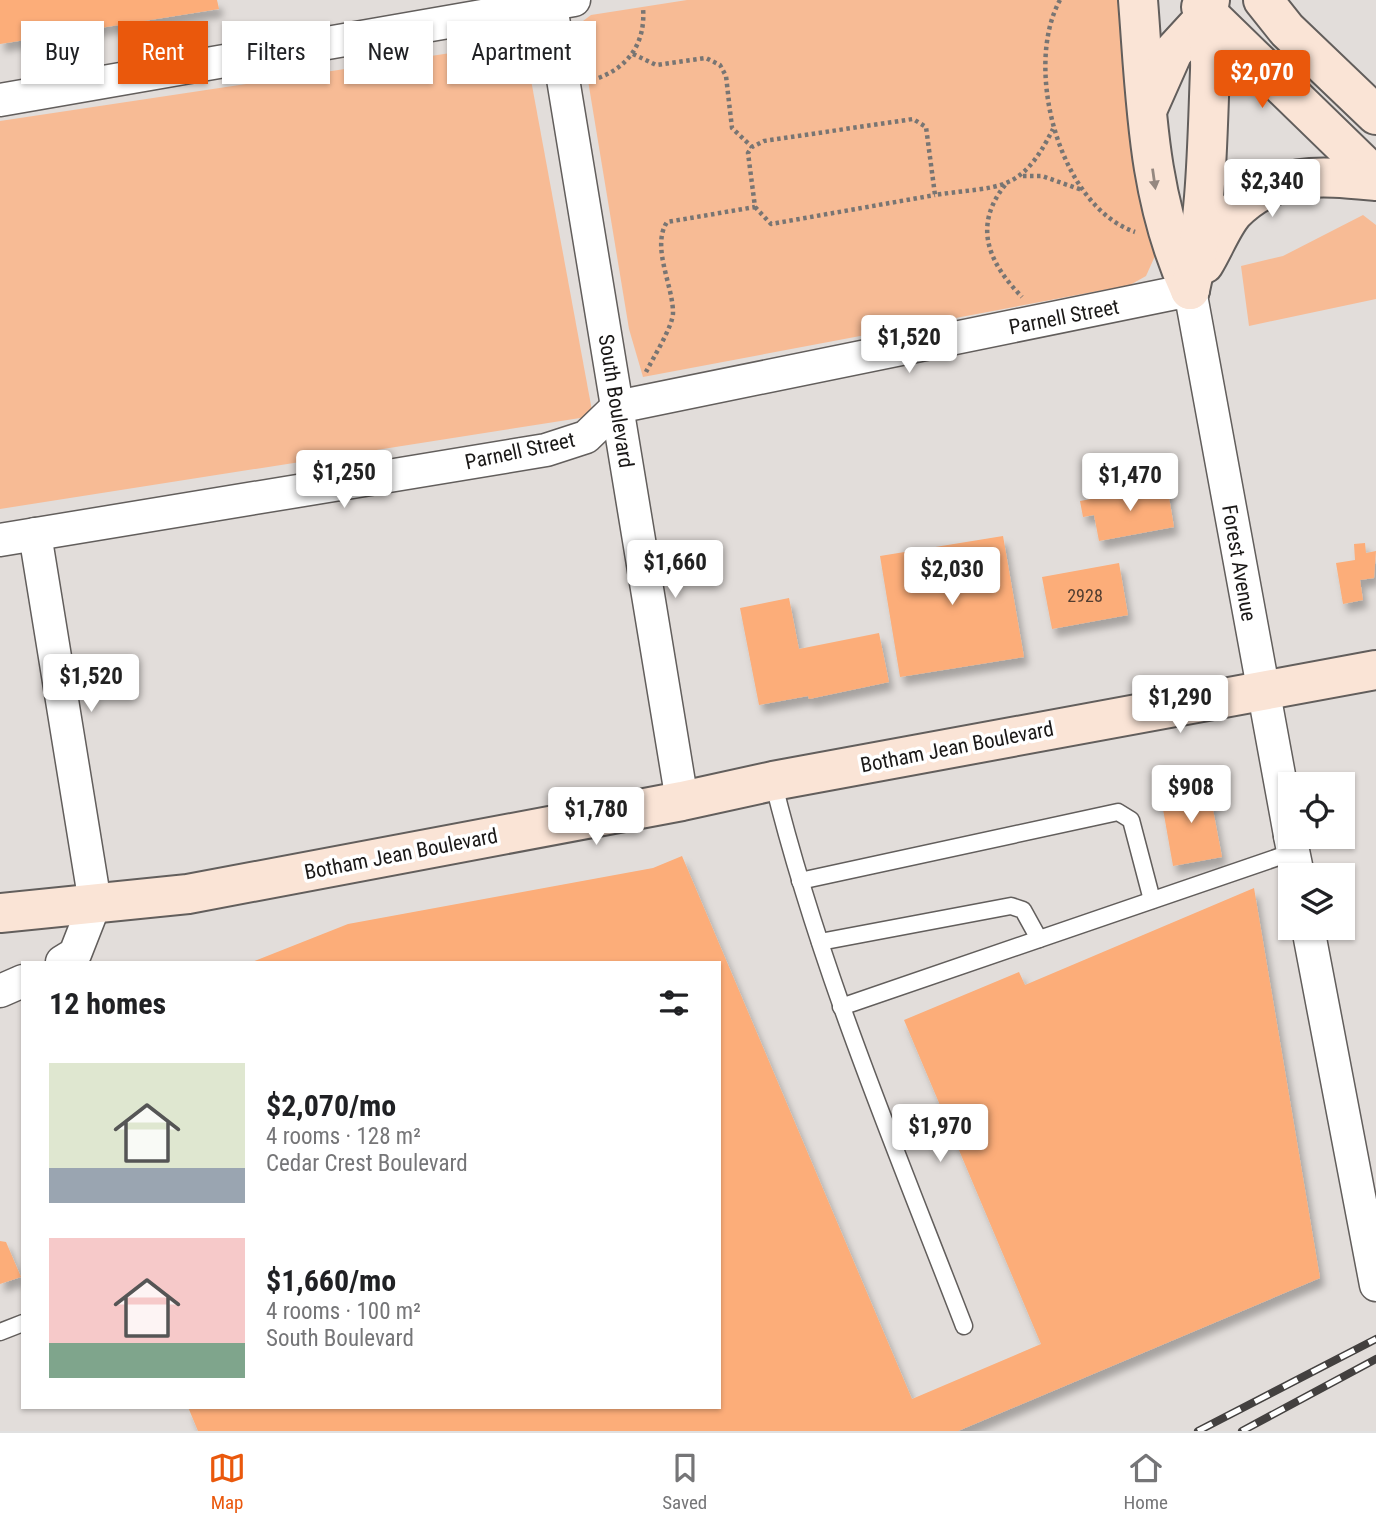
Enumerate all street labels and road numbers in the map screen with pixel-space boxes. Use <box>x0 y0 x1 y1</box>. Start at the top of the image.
street label: Parnell Street <box>1007 295 1121 339</box>
street label: South Boulevard <box>594 332 638 470</box>
street label: Parnell Street <box>463 428 577 474</box>
street label: Forest Avenue <box>1217 503 1261 623</box>
street label: Botham Jean Boulevard <box>858 716 1056 778</box>
street label: Botham Jean Boulevard <box>302 823 500 885</box>

